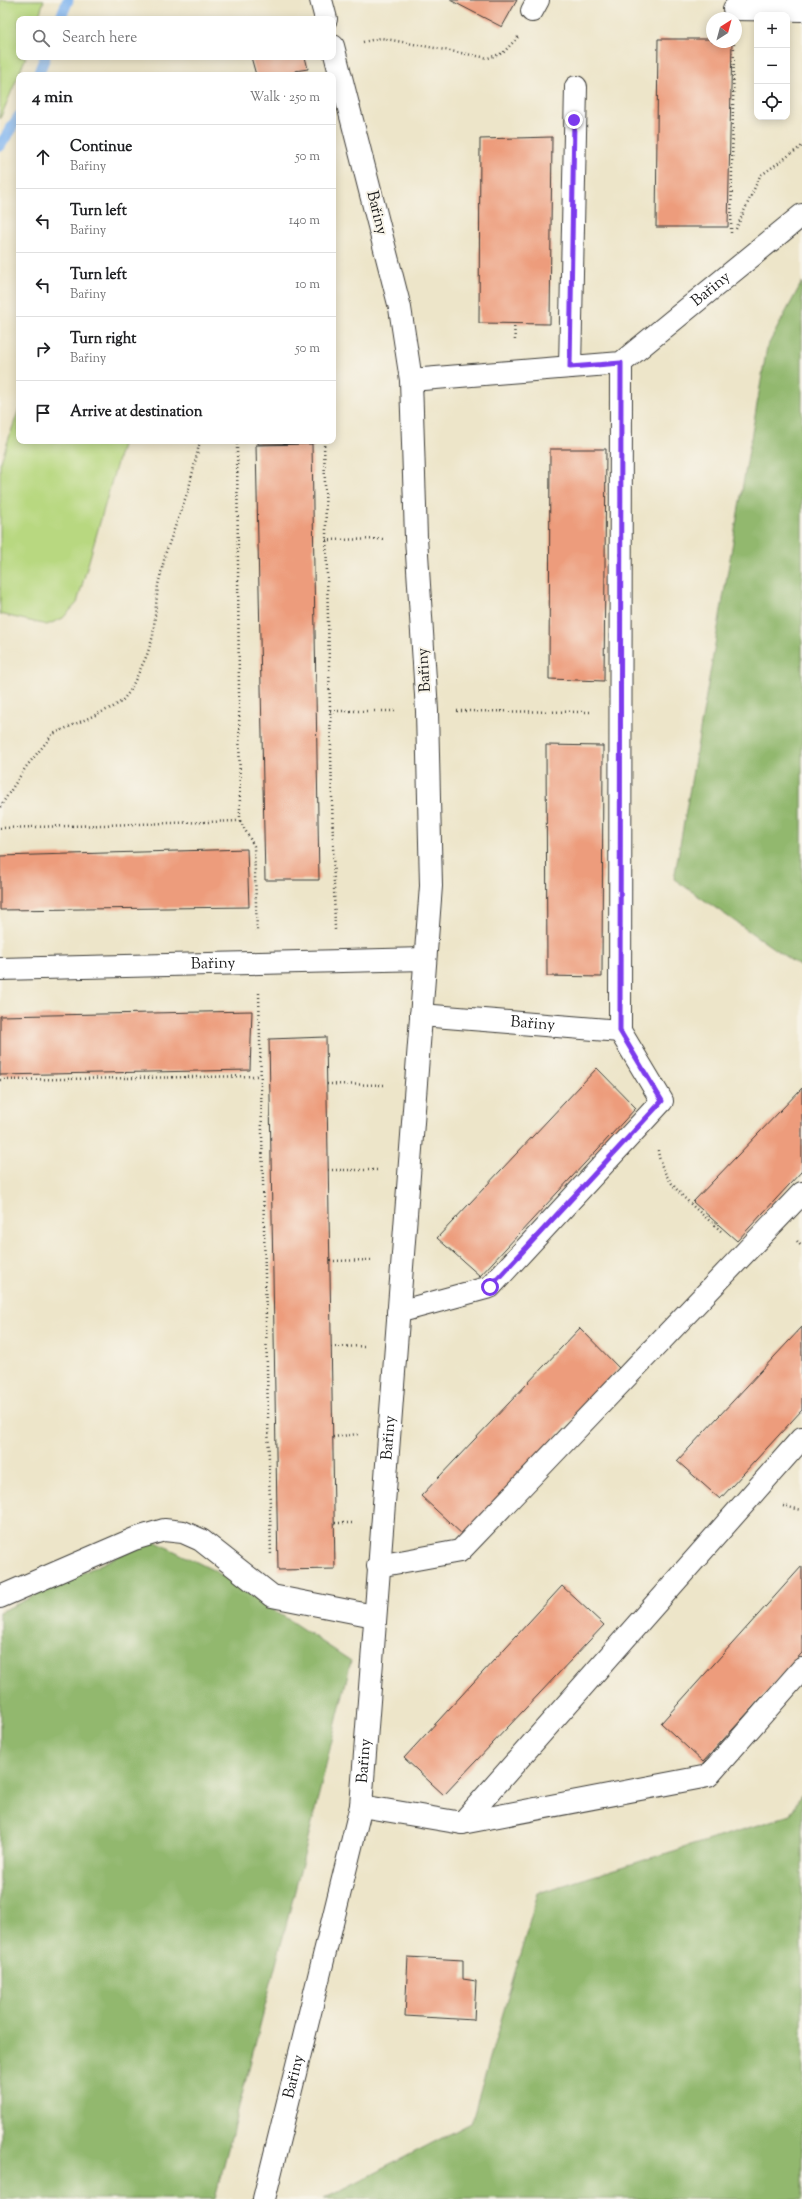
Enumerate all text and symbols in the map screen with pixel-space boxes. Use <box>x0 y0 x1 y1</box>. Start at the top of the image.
north arrow <box>706 12 742 48</box>
map controls <box>754 12 790 120</box>
button: + <box>754 12 790 48</box>
search box <box>16 16 336 60</box>
icon: search <box>30 27 52 49</box>
text: Search here <box>62 28 137 49</box>
button: − <box>754 48 790 84</box>
button: locate <box>754 84 790 120</box>
text: 4 min <box>32 86 73 110</box>
text: Walk · 250 m <box>250 89 320 107</box>
route end <box>565 111 583 129</box>
text: Continue <box>70 137 132 158</box>
icon: ahead <box>32 146 54 168</box>
text: 50 m <box>295 148 320 166</box>
text: Bařiny <box>70 158 106 176</box>
street label: Bařiny <box>359 189 393 238</box>
text: Turn left <box>70 201 127 222</box>
icon: left <box>32 210 54 232</box>
text: 140 m <box>289 212 320 230</box>
text: Bařiny <box>70 222 106 240</box>
text: Turn left <box>70 265 127 286</box>
street label: Bařiny <box>686 266 736 312</box>
icon: left <box>32 274 54 296</box>
text: 10 m <box>295 276 320 294</box>
text: Bařiny <box>70 286 106 304</box>
text: Turn right <box>70 329 136 350</box>
icon: right <box>32 338 54 360</box>
text: 50 m <box>295 340 320 358</box>
text: Bařiny <box>70 350 106 368</box>
icon: arrive <box>32 402 54 424</box>
text: Arrive at destination <box>70 402 203 423</box>
street label: Bařiny <box>412 647 438 693</box>
street label: Bařiny <box>190 952 236 976</box>
street label: Bařiny <box>509 1011 556 1037</box>
route start <box>481 1278 499 1296</box>
street label: Bařiny <box>376 1415 402 1461</box>
street label: Bařiny <box>351 1738 378 1784</box>
street label: Bařiny <box>278 2052 311 2101</box>

